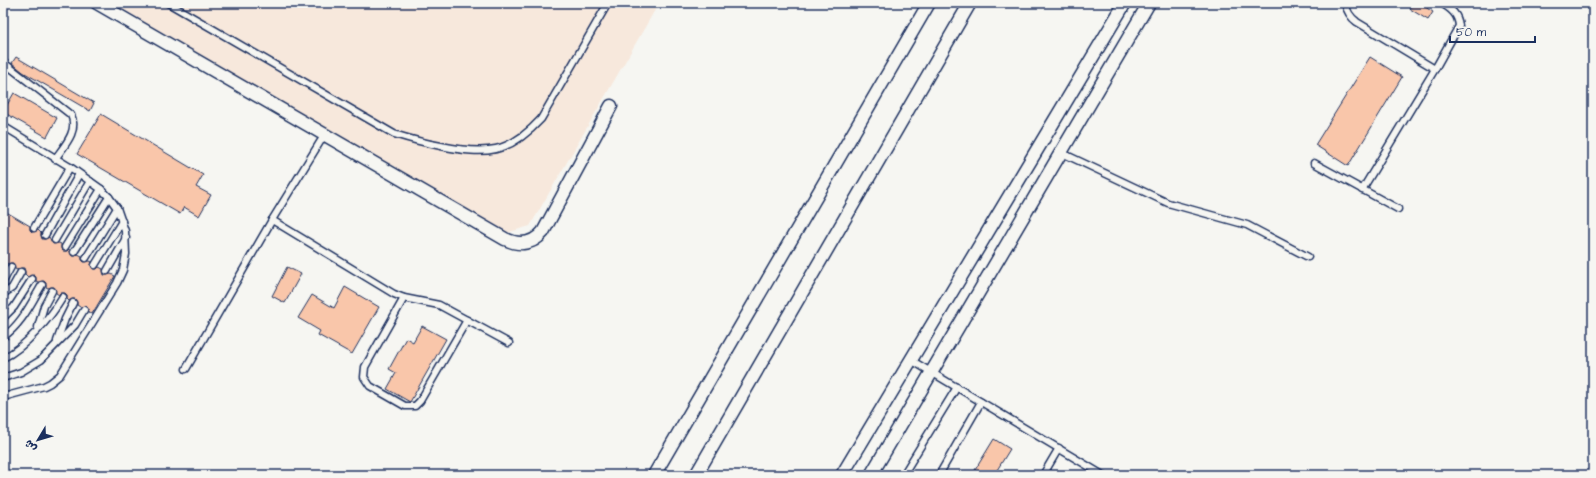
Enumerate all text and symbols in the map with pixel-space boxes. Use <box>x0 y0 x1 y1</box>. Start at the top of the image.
scale bar <box>1450 18 1535 44</box>
text: 50 m <box>1456 24 1487 41</box>
north arrow <box>18 420 58 460</box>
text: ش <box>21 436 40 455</box>

